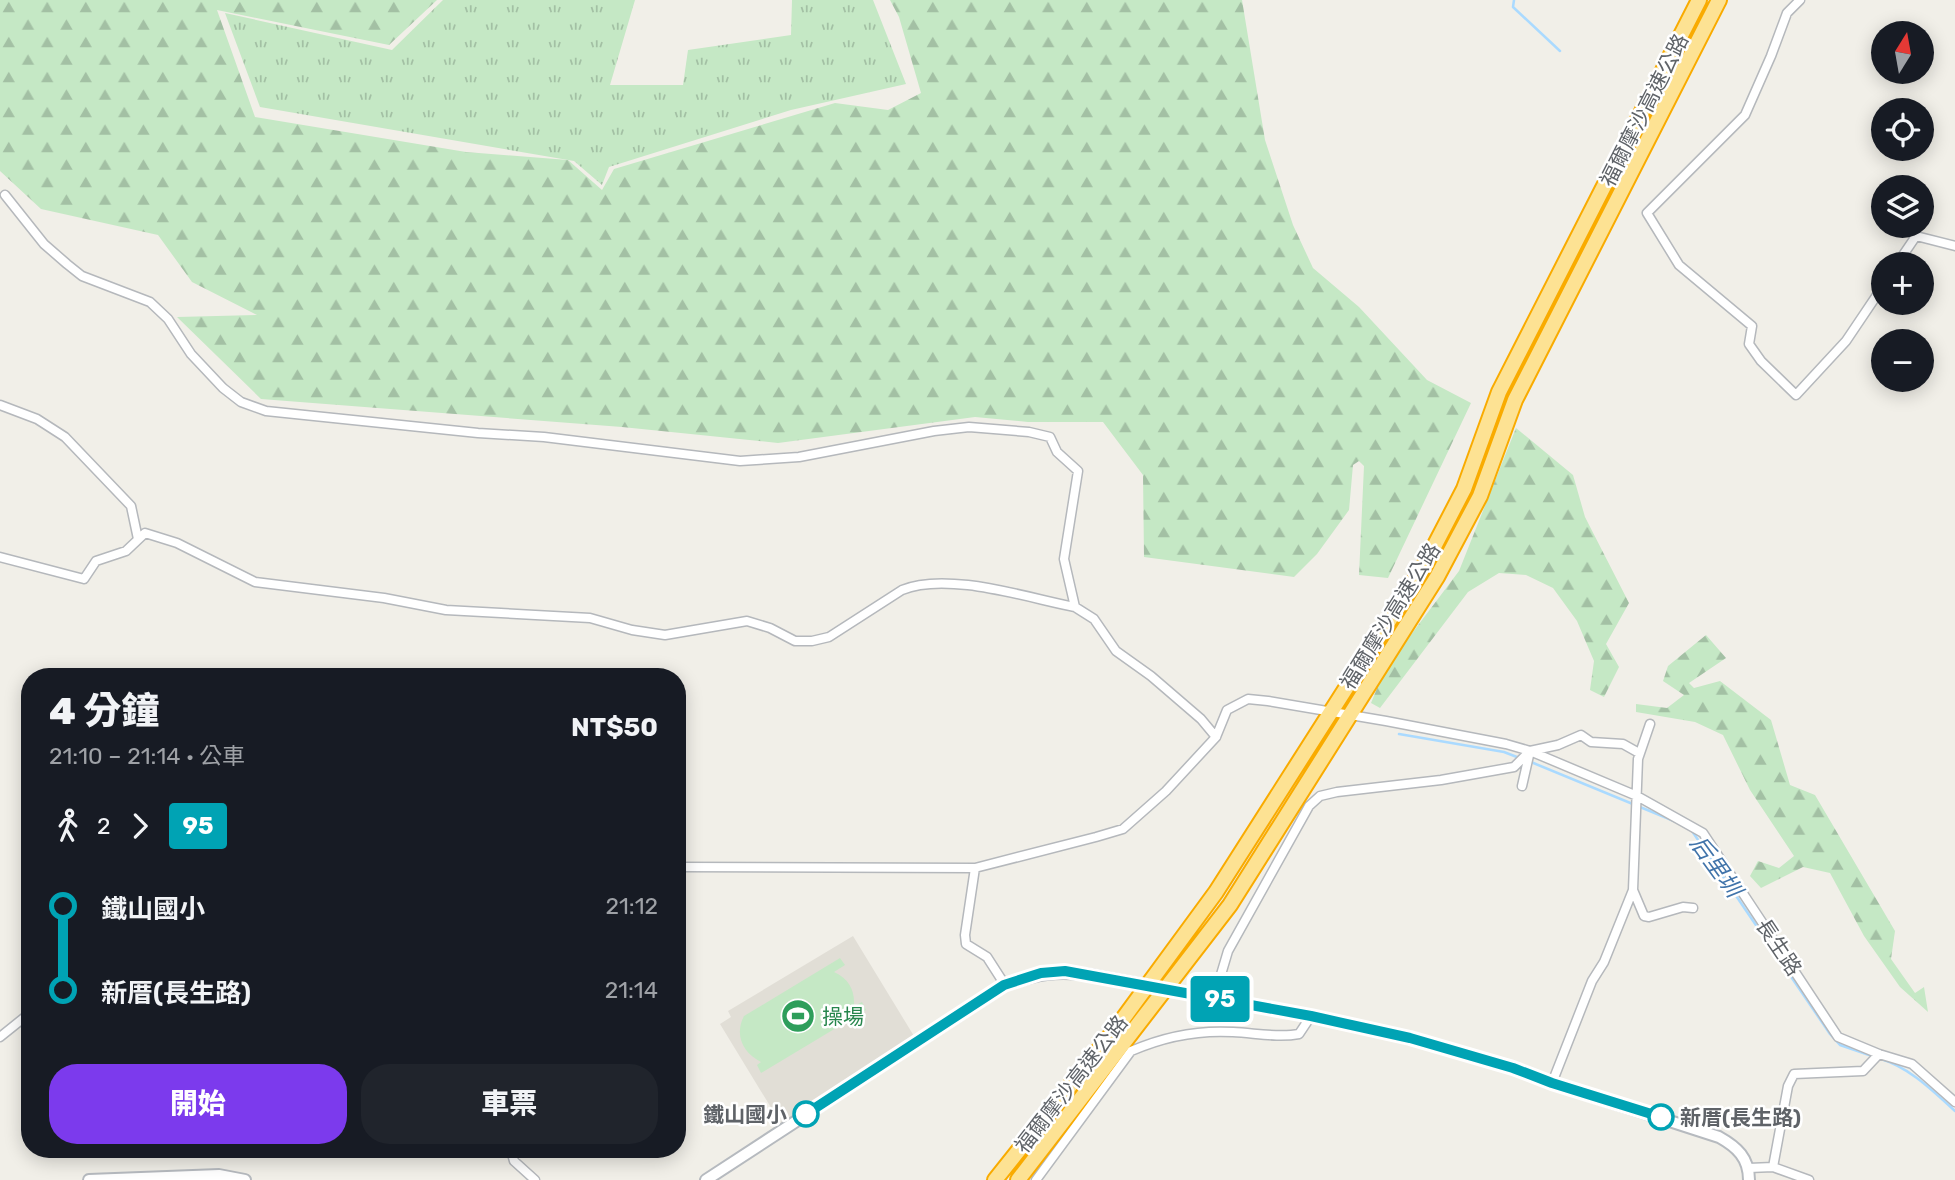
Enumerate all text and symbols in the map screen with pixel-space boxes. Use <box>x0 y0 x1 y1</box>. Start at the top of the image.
north arrow <box>1871 21 1934 84</box>
map controls <box>1871 21 1934 392</box>
street label: 福爾摩沙高速公路 <box>1595 29 1693 191</box>
button: locate <box>1871 98 1934 161</box>
button: layers <box>1871 175 1934 238</box>
button: + <box>1871 252 1934 315</box>
button: − <box>1871 329 1934 392</box>
street label: 福爾摩沙高速公路 <box>1335 538 1445 694</box>
text: 4 分鐘 <box>49 688 160 734</box>
text: NT$50 <box>571 712 658 743</box>
text: 21:10 – 21:14 · 公車 <box>49 742 245 770</box>
icon: walk <box>49 807 87 845</box>
icon: forward <box>121 807 159 845</box>
text: 2 <box>97 812 111 840</box>
text: 95 <box>183 812 213 840</box>
water label: 后里圳 <box>1684 830 1749 905</box>
text: 21:12 <box>605 892 658 920</box>
text: 鐵山國小 <box>101 894 205 925</box>
street label: 長生路 <box>1751 914 1807 980</box>
text: 21:14 <box>605 976 658 1004</box>
line badge: 95 <box>1188 976 1252 1022</box>
text: 新厝(長生路) <box>101 978 251 1009</box>
text: 95 <box>1205 985 1235 1013</box>
sports icon: 操場 <box>779 997 817 1035</box>
place label: 操場 <box>822 1004 864 1029</box>
street label: 福爾摩沙高速公路 <box>1009 1010 1133 1158</box>
button: 開始 <box>49 1064 347 1144</box>
button: 車票 <box>361 1064 658 1144</box>
marker: 鐵山國小 <box>793 1101 819 1127</box>
place label: 鐵山國小 <box>703 1102 787 1127</box>
marker: 新厝(長生路) <box>1648 1104 1674 1130</box>
place label: 新厝(長生路) <box>1680 1105 1801 1130</box>

